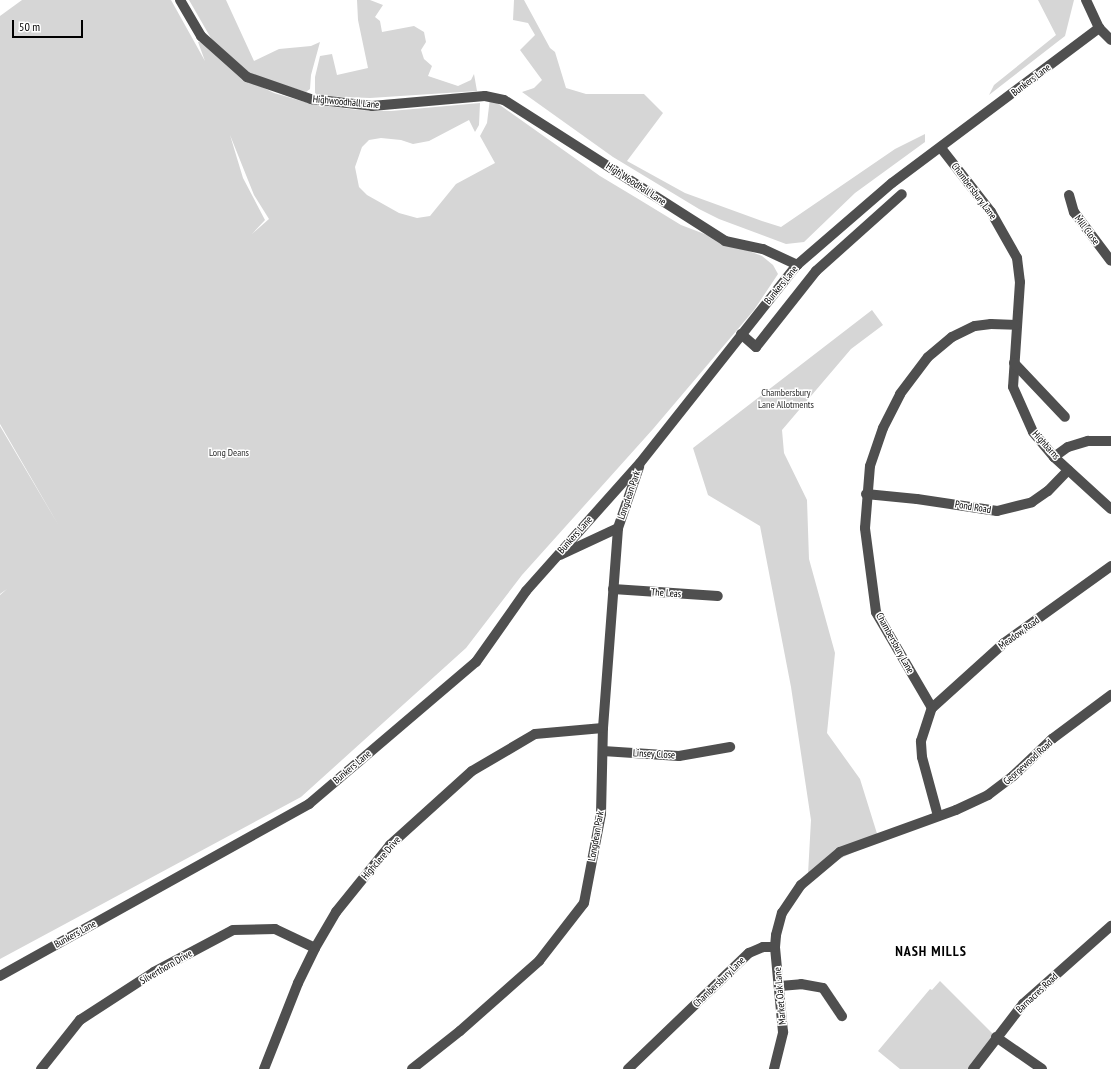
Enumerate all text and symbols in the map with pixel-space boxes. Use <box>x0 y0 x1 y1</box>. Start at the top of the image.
scale bar <box>14 12 85 38</box>
text: 50 m <box>19 19 40 34</box>
street label: Bunkers Lane <box>1009 61 1053 99</box>
street label: Highwoodhall Lane <box>312 93 380 111</box>
street label: High Woodhall Lane <box>604 160 668 208</box>
street label: Chambersbury Lane <box>949 160 999 222</box>
street label: Mill Close <box>1072 213 1102 247</box>
street label: Bunkers Lane <box>762 263 800 307</box>
park label: Chambersbury Lane Allotments <box>758 386 814 410</box>
street label: Highbarns <box>1030 428 1062 462</box>
park label: Long Deans <box>209 447 249 459</box>
street label: Longdean Park <box>615 469 643 521</box>
street label: Pond Road <box>954 498 992 516</box>
street label: Bunkers Lane <box>555 514 595 556</box>
street label: The Leas <box>650 586 682 600</box>
street label: Chambersbury Lane <box>873 610 917 676</box>
street label: Meadow Road <box>996 614 1042 652</box>
street label: Georgewood Road <box>1001 737 1055 787</box>
street label: Linsey Close <box>632 747 676 761</box>
street label: Bunkers Lane <box>330 748 374 786</box>
street label: Longdean Park <box>586 810 606 862</box>
street label: Highclere Drive <box>359 834 403 882</box>
street label: Bunkers Lane <box>52 918 98 950</box>
district label: NASH MILLS <box>895 943 967 959</box>
street label: Silverthorn Drive <box>138 947 194 987</box>
street label: Chambersbury Lane <box>690 954 748 1010</box>
street label: Market Oak Lane <box>771 967 789 1025</box>
street label: Barnacres Road <box>1014 971 1060 1015</box>

